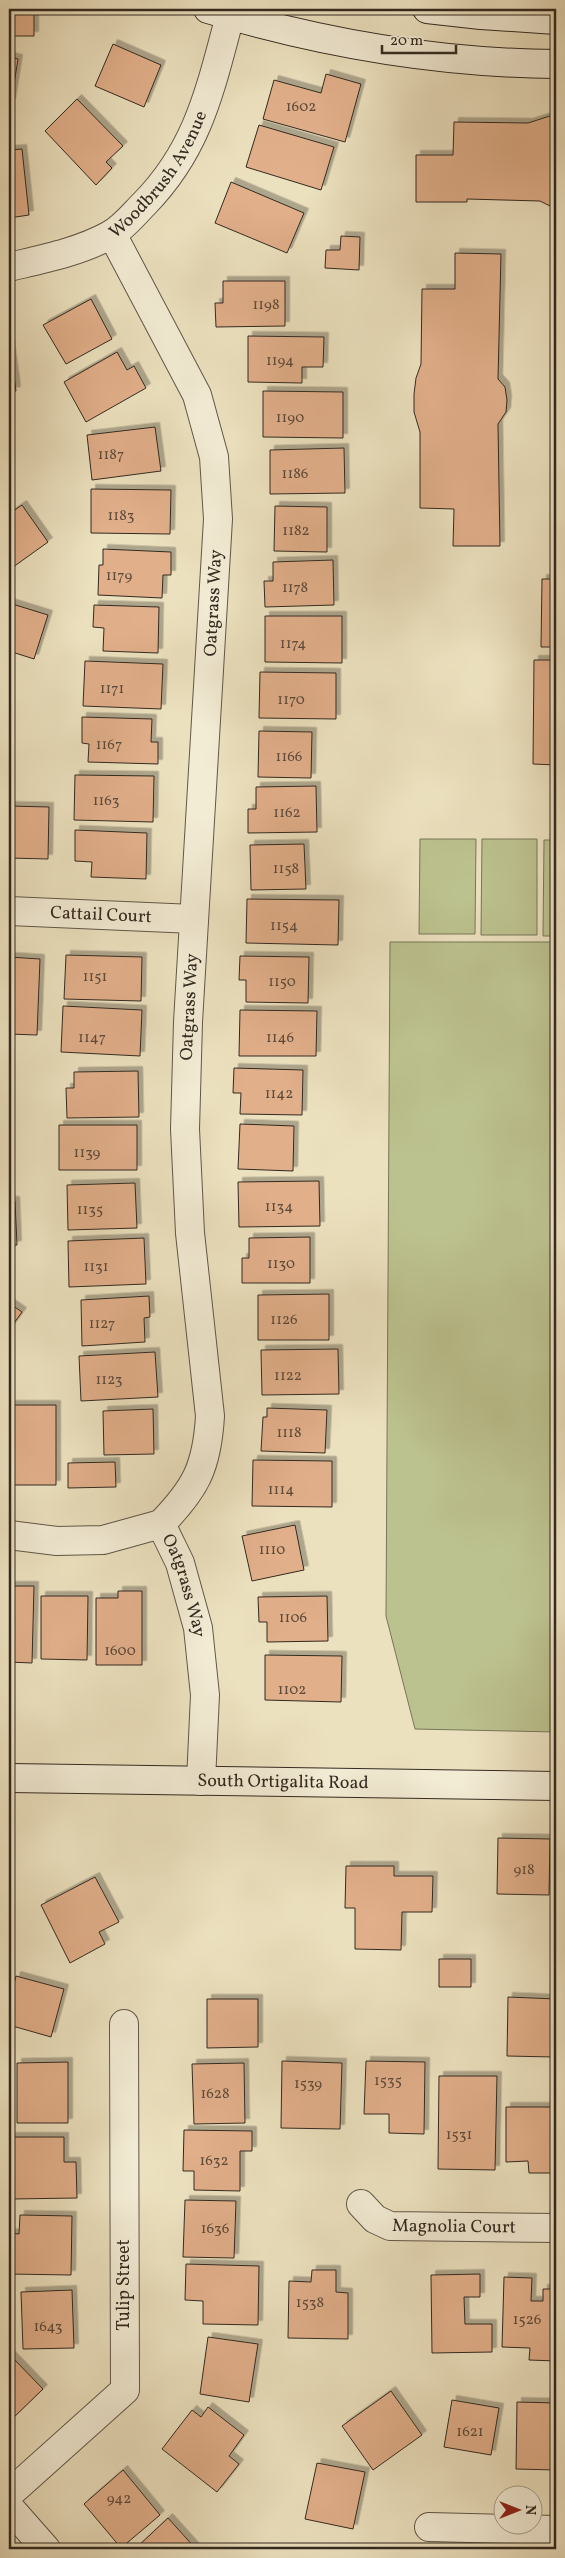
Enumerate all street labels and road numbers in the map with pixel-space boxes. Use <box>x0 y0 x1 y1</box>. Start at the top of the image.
street label: Woodbrush Avenue <box>104 107 214 245</box>
street label: Oatgrass Way <box>199 549 229 657</box>
street label: Cattail Court <box>50 900 152 930</box>
street label: Oatgrass Way <box>175 953 205 1061</box>
street label: Oatgrass Way <box>155 1530 211 1638</box>
street label: South Ortigalita Road <box>197 1768 369 1796</box>
street label: Magnolia Court <box>392 2214 516 2240</box>
street label: Tulip Street <box>112 2239 137 2331</box>

